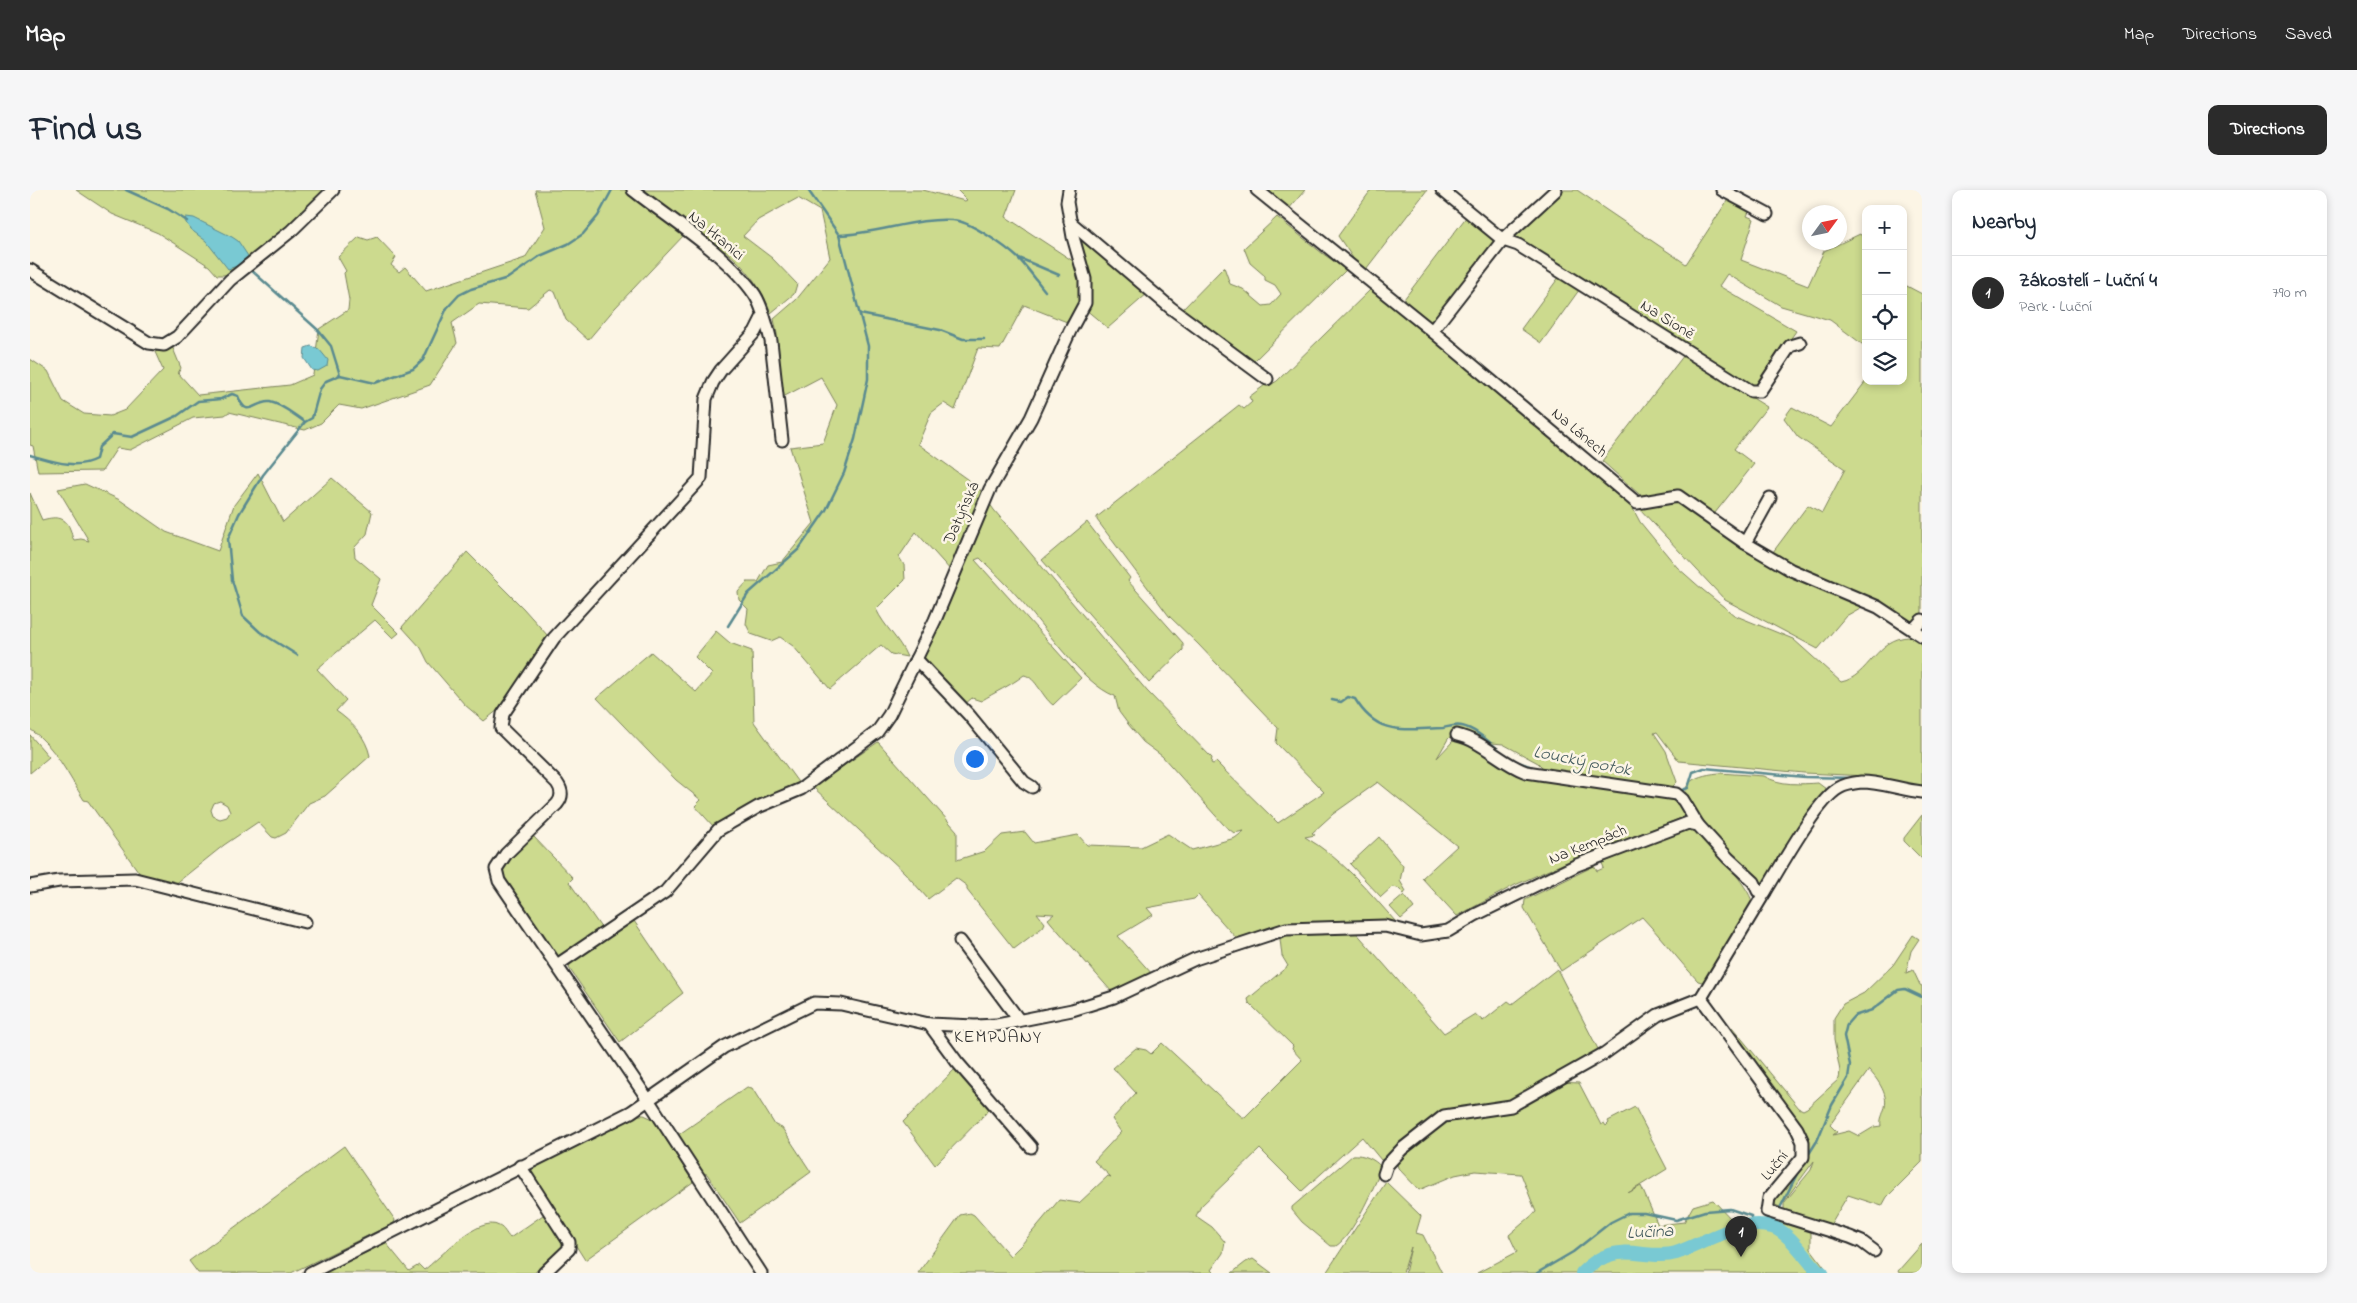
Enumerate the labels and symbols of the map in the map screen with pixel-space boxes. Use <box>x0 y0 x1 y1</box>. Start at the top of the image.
street label: Na Hranici <box>683 205 749 267</box>
north arrow <box>1802 205 1847 250</box>
street label: Na Sioně <box>1635 294 1699 347</box>
street label: Na Lánech <box>1546 402 1612 464</box>
street label: Datyňská <box>937 478 986 549</box>
water label: Loucký potok <box>1531 740 1634 784</box>
your location <box>962 746 988 772</box>
street label: Na Kempách <box>1545 818 1631 872</box>
district label: KEMPJANY <box>954 1025 1042 1051</box>
street label: Luční <box>1755 1146 1795 1186</box>
pin: 1 <box>1725 1216 1757 1257</box>
water label: Lučina <box>1626 1219 1674 1247</box>

